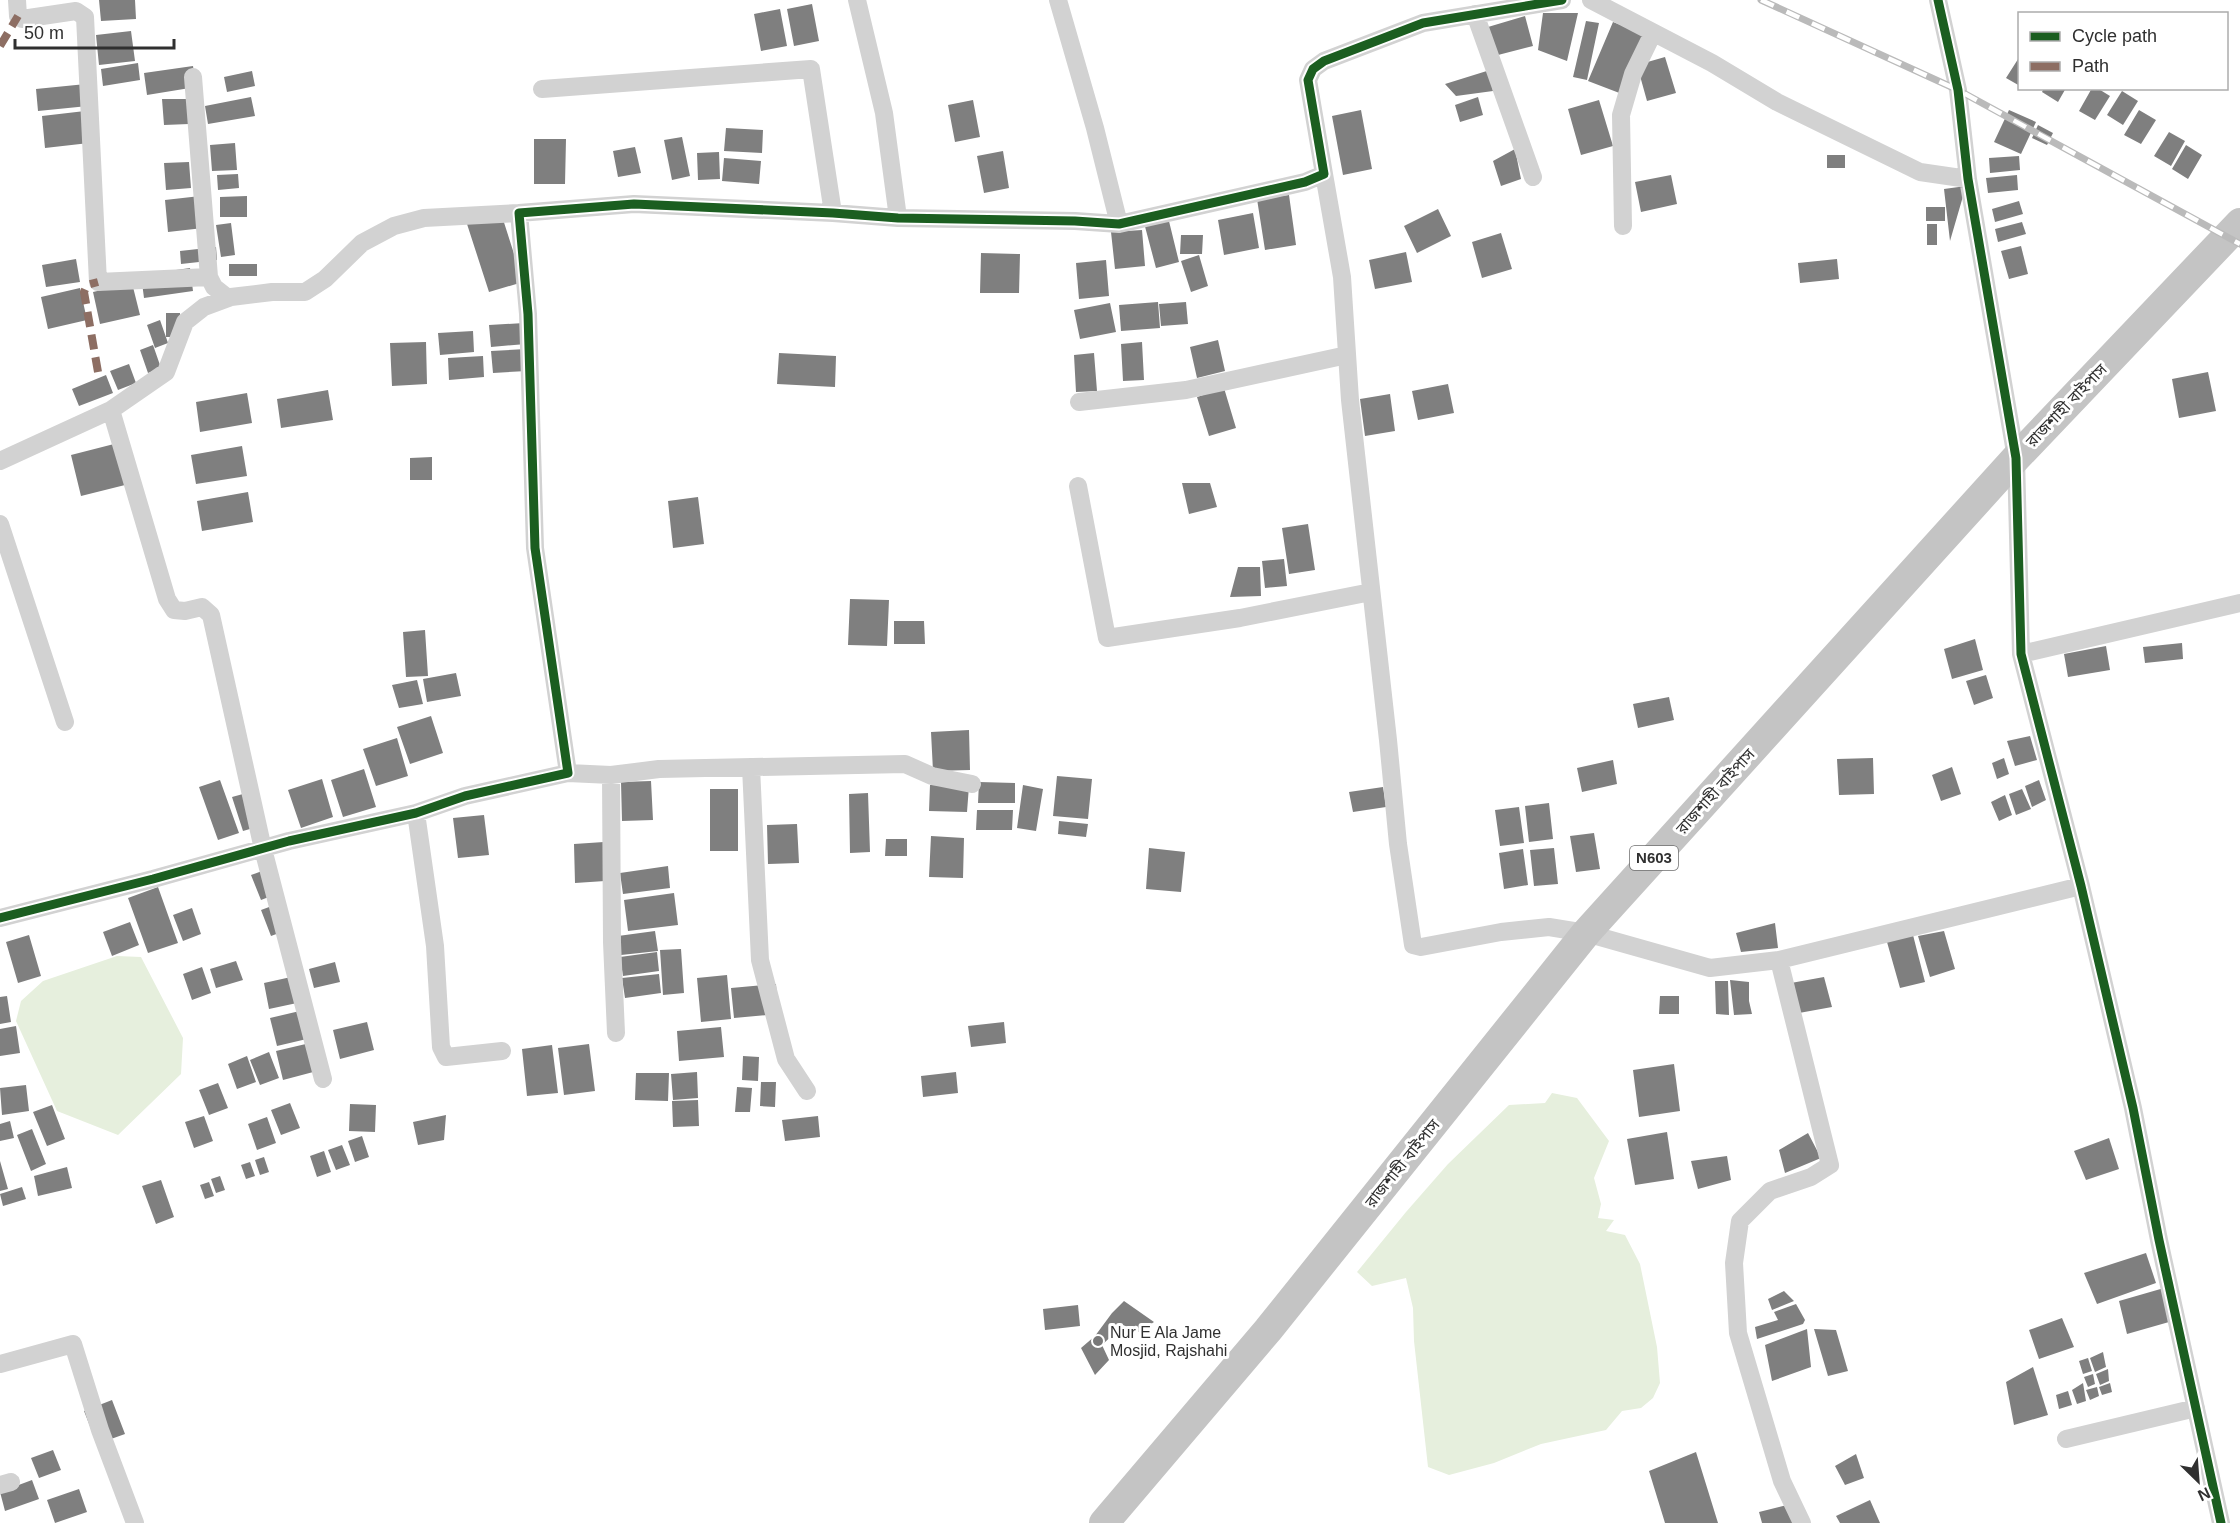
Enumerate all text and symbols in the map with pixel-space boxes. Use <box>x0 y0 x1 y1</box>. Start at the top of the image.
scale bar <box>15 12 174 50</box>
legend <box>2018 12 2228 90</box>
text: 50 m <box>24 23 64 43</box>
text: Cycle path <box>2072 26 2157 46</box>
text: Path <box>2072 56 2109 76</box>
street label: রাজশাহী বাইপাস <box>2021 359 2111 451</box>
street label: রাজশাহী বাইপাস <box>1672 744 1759 838</box>
road number: N603 <box>1630 846 1678 870</box>
street label: রাজশাহী বাইপাস <box>1360 1115 1444 1211</box>
place label: Nur E Ala Jame Mosjid, Rajshahi <box>1110 1324 1227 1359</box>
marker: Nur E Ala Jame Mosjid, Rajshahi <box>1091 1334 1105 1348</box>
north arrow <box>2168 1451 2228 1511</box>
text: N <box>2195 1484 2213 1504</box>

